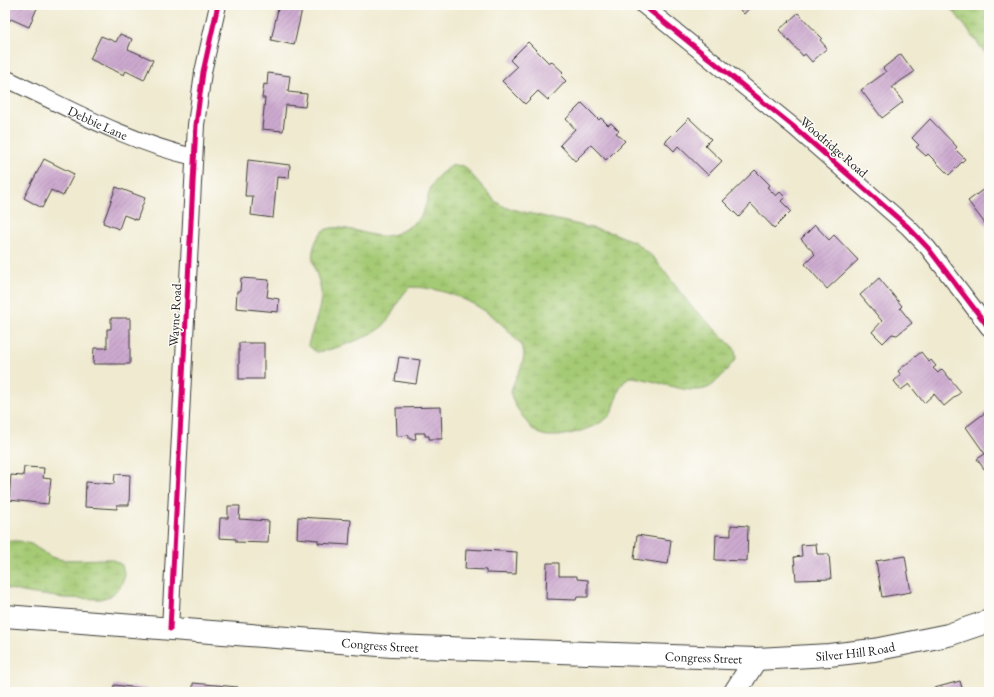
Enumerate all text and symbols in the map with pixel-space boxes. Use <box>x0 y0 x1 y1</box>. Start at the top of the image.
street label: Debbie Lane <box>65 102 130 143</box>
street label: Woodridge Road <box>796 113 872 181</box>
street label: Wayne Road <box>165 283 185 347</box>
street label: Congress Street <box>341 634 419 655</box>
street label: Silver Hill Road <box>815 637 897 664</box>
street label: Congress Street <box>665 647 743 667</box>

